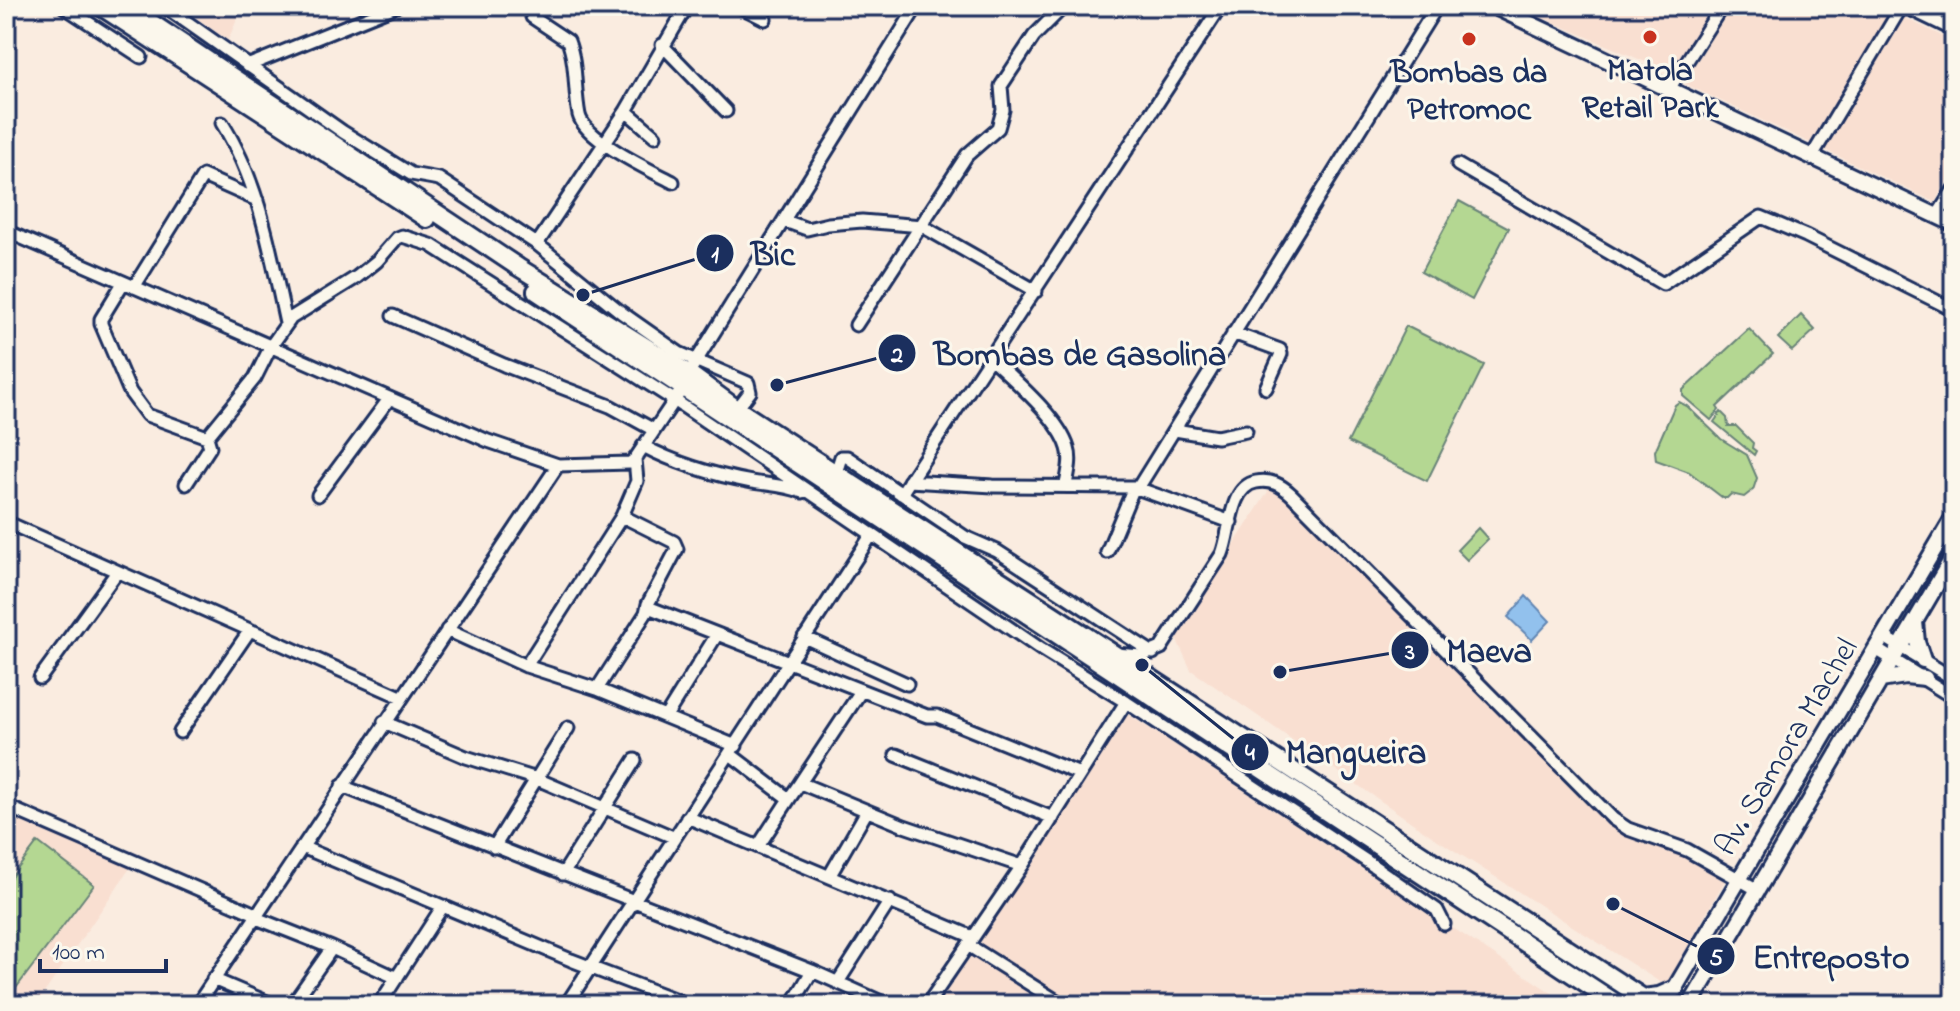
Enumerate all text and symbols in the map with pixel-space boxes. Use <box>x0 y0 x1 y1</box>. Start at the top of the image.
marker: Matola Retail Park <box>1641 28 1659 46</box>
marker: Bombas da Petromoc <box>1460 30 1478 48</box>
place label: Matola Retail Park <box>1581 49 1719 133</box>
place label: Bombas da Petromoc <box>1389 51 1547 135</box>
callout: Bic <box>695 224 811 282</box>
text: Bic <box>749 232 796 282</box>
text: 1 <box>711 239 719 274</box>
callout: Bombas de Gasolina <box>877 324 1242 382</box>
text: Bombas de Gasolina <box>932 332 1226 382</box>
text: 2 <box>890 339 903 374</box>
callout: Maeva <box>1390 621 1548 679</box>
text: Maeva <box>1446 629 1532 679</box>
street label: Av. Samora Machel <box>1704 630 1872 866</box>
text: 3 <box>1404 636 1415 671</box>
callout: Mangueira <box>1230 723 1443 781</box>
text: Mangueira <box>1286 730 1426 781</box>
text: 4 <box>1245 737 1255 772</box>
scale bar <box>40 923 166 973</box>
callout: Entreposto <box>1696 927 1925 985</box>
text: Entreposto <box>1752 935 1910 985</box>
text: 100 m <box>52 936 105 971</box>
text: 5 <box>1709 942 1723 977</box>

